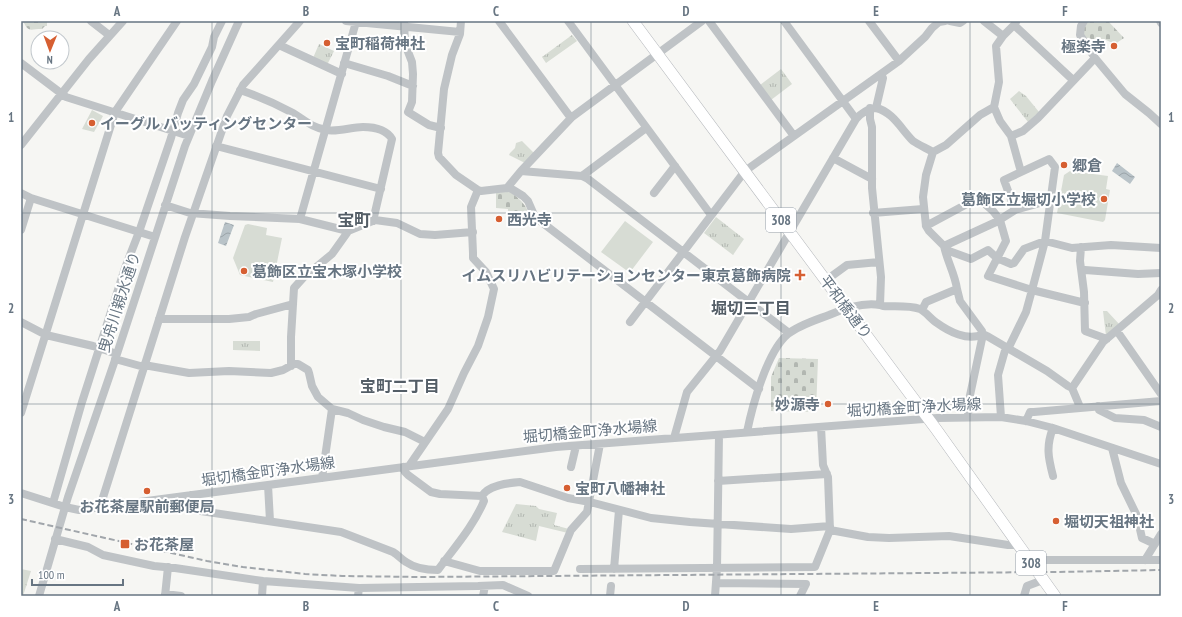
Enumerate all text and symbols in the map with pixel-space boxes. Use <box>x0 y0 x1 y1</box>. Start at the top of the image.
text: A <box>113 3 121 20</box>
text: B <box>303 3 309 20</box>
text: C <box>493 3 499 20</box>
text: D <box>683 3 690 20</box>
text: E <box>873 3 879 20</box>
text: F <box>1062 3 1068 20</box>
north arrow <box>30 30 70 70</box>
place label: 宝町稲荷神社 <box>335 34 425 53</box>
place label: 極楽寺 <box>1061 37 1106 56</box>
marker: 宝町稲荷神社 <box>322 38 332 48</box>
marker: 極楽寺 <box>1109 41 1119 51</box>
text: N <box>47 53 53 67</box>
text: 1 <box>8 109 14 126</box>
text: 1 <box>1168 109 1174 126</box>
place label: イーグル バッティングセンター <box>100 114 312 133</box>
marker: イーグル バッティングセンター <box>87 118 97 128</box>
place label: 郷倉 <box>1072 156 1102 175</box>
marker: 郷倉 <box>1059 160 1069 170</box>
place label: 葛飾区立堀切小学校 <box>961 190 1096 209</box>
marker: 葛飾区立堀切小学校 <box>1099 194 1109 204</box>
road number: 308 <box>766 208 796 232</box>
district label: 宝町 <box>337 209 371 231</box>
place label: 西光寺 <box>507 210 552 229</box>
marker: 西光寺 <box>494 214 504 224</box>
street label: 曳舟川親水通り <box>94 249 144 355</box>
place label: 葛飾区立宝木塚小学校 <box>252 262 402 281</box>
marker: 葛飾区立宝木塚小学校 <box>239 266 249 276</box>
place label: イムスリハビリテーションセンター東京葛飾病院 <box>462 266 791 285</box>
marker: イムスリハビリテーションセンター東京葛飾病院 <box>794 269 806 281</box>
street label: 平和橋通り <box>816 271 876 343</box>
district label: 堀切三丁目 <box>711 298 791 318</box>
text: 2 <box>8 300 14 317</box>
text: 2 <box>1168 300 1174 317</box>
district label: 宝町二丁目 <box>360 376 440 396</box>
street label: 堀切橋金町浄水場線 <box>846 394 982 420</box>
place label: 妙源寺 <box>775 395 820 414</box>
marker: 妙源寺 <box>823 399 833 409</box>
street label: 堀切橋金町浄水場線 <box>522 416 658 446</box>
street label: 堀切橋金町浄水場線 <box>200 452 336 490</box>
place label: 宝町八幡神社 <box>575 479 665 498</box>
marker: 宝町八幡神社 <box>562 483 572 493</box>
marker: お花茶屋駅前郵便局 <box>142 486 152 496</box>
text: 3 <box>8 491 14 508</box>
text: 3 <box>1168 491 1174 508</box>
place label: お花茶屋駅前郵便局 <box>79 497 215 516</box>
place label: 堀切天祖神社 <box>1064 512 1154 531</box>
marker: 堀切天祖神社 <box>1051 516 1061 526</box>
place label: お花茶屋 <box>134 535 194 554</box>
marker: お花茶屋 <box>119 538 131 550</box>
road number: 308 <box>1016 551 1046 575</box>
scale bar <box>32 561 123 587</box>
text: 100 m <box>38 567 65 582</box>
text: A <box>113 598 121 615</box>
text: B <box>303 598 309 615</box>
text: C <box>493 598 499 615</box>
text: D <box>683 598 690 615</box>
text: E <box>873 598 879 615</box>
text: F <box>1062 598 1068 615</box>

